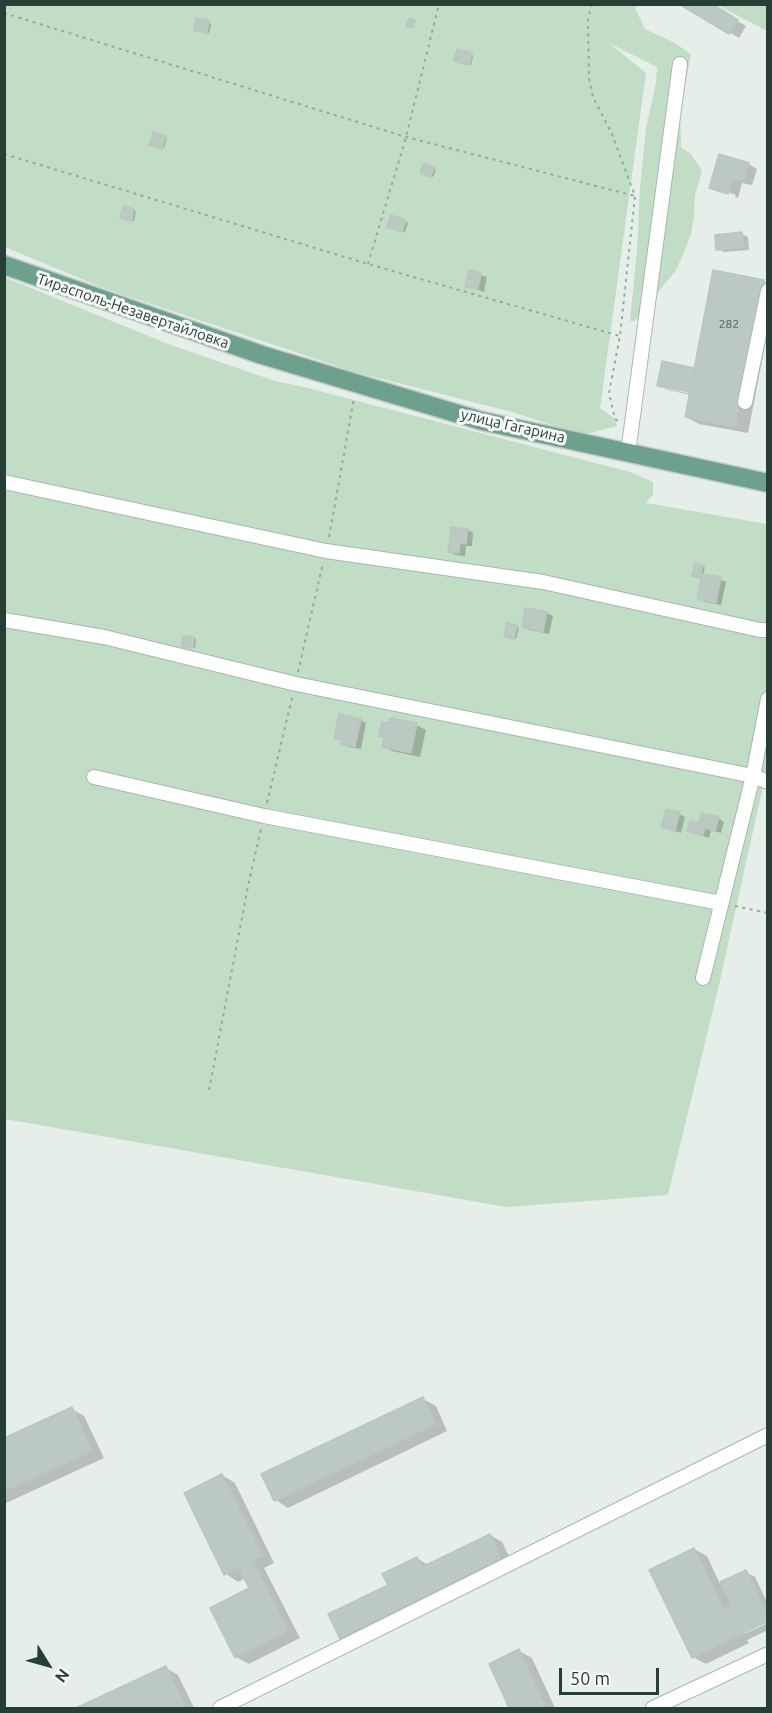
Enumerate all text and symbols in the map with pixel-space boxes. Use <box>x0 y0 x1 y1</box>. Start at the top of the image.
street label: Тирасполь-Незавертайловка <box>35 270 231 352</box>
house number: 282 <box>719 317 739 331</box>
street label: улица Гагарина <box>459 405 567 447</box>
north arrow <box>18 1635 78 1695</box>
scale bar <box>562 1656 662 1694</box>
text: N <box>52 1666 73 1686</box>
text: 50 m <box>570 1668 610 1688</box>

